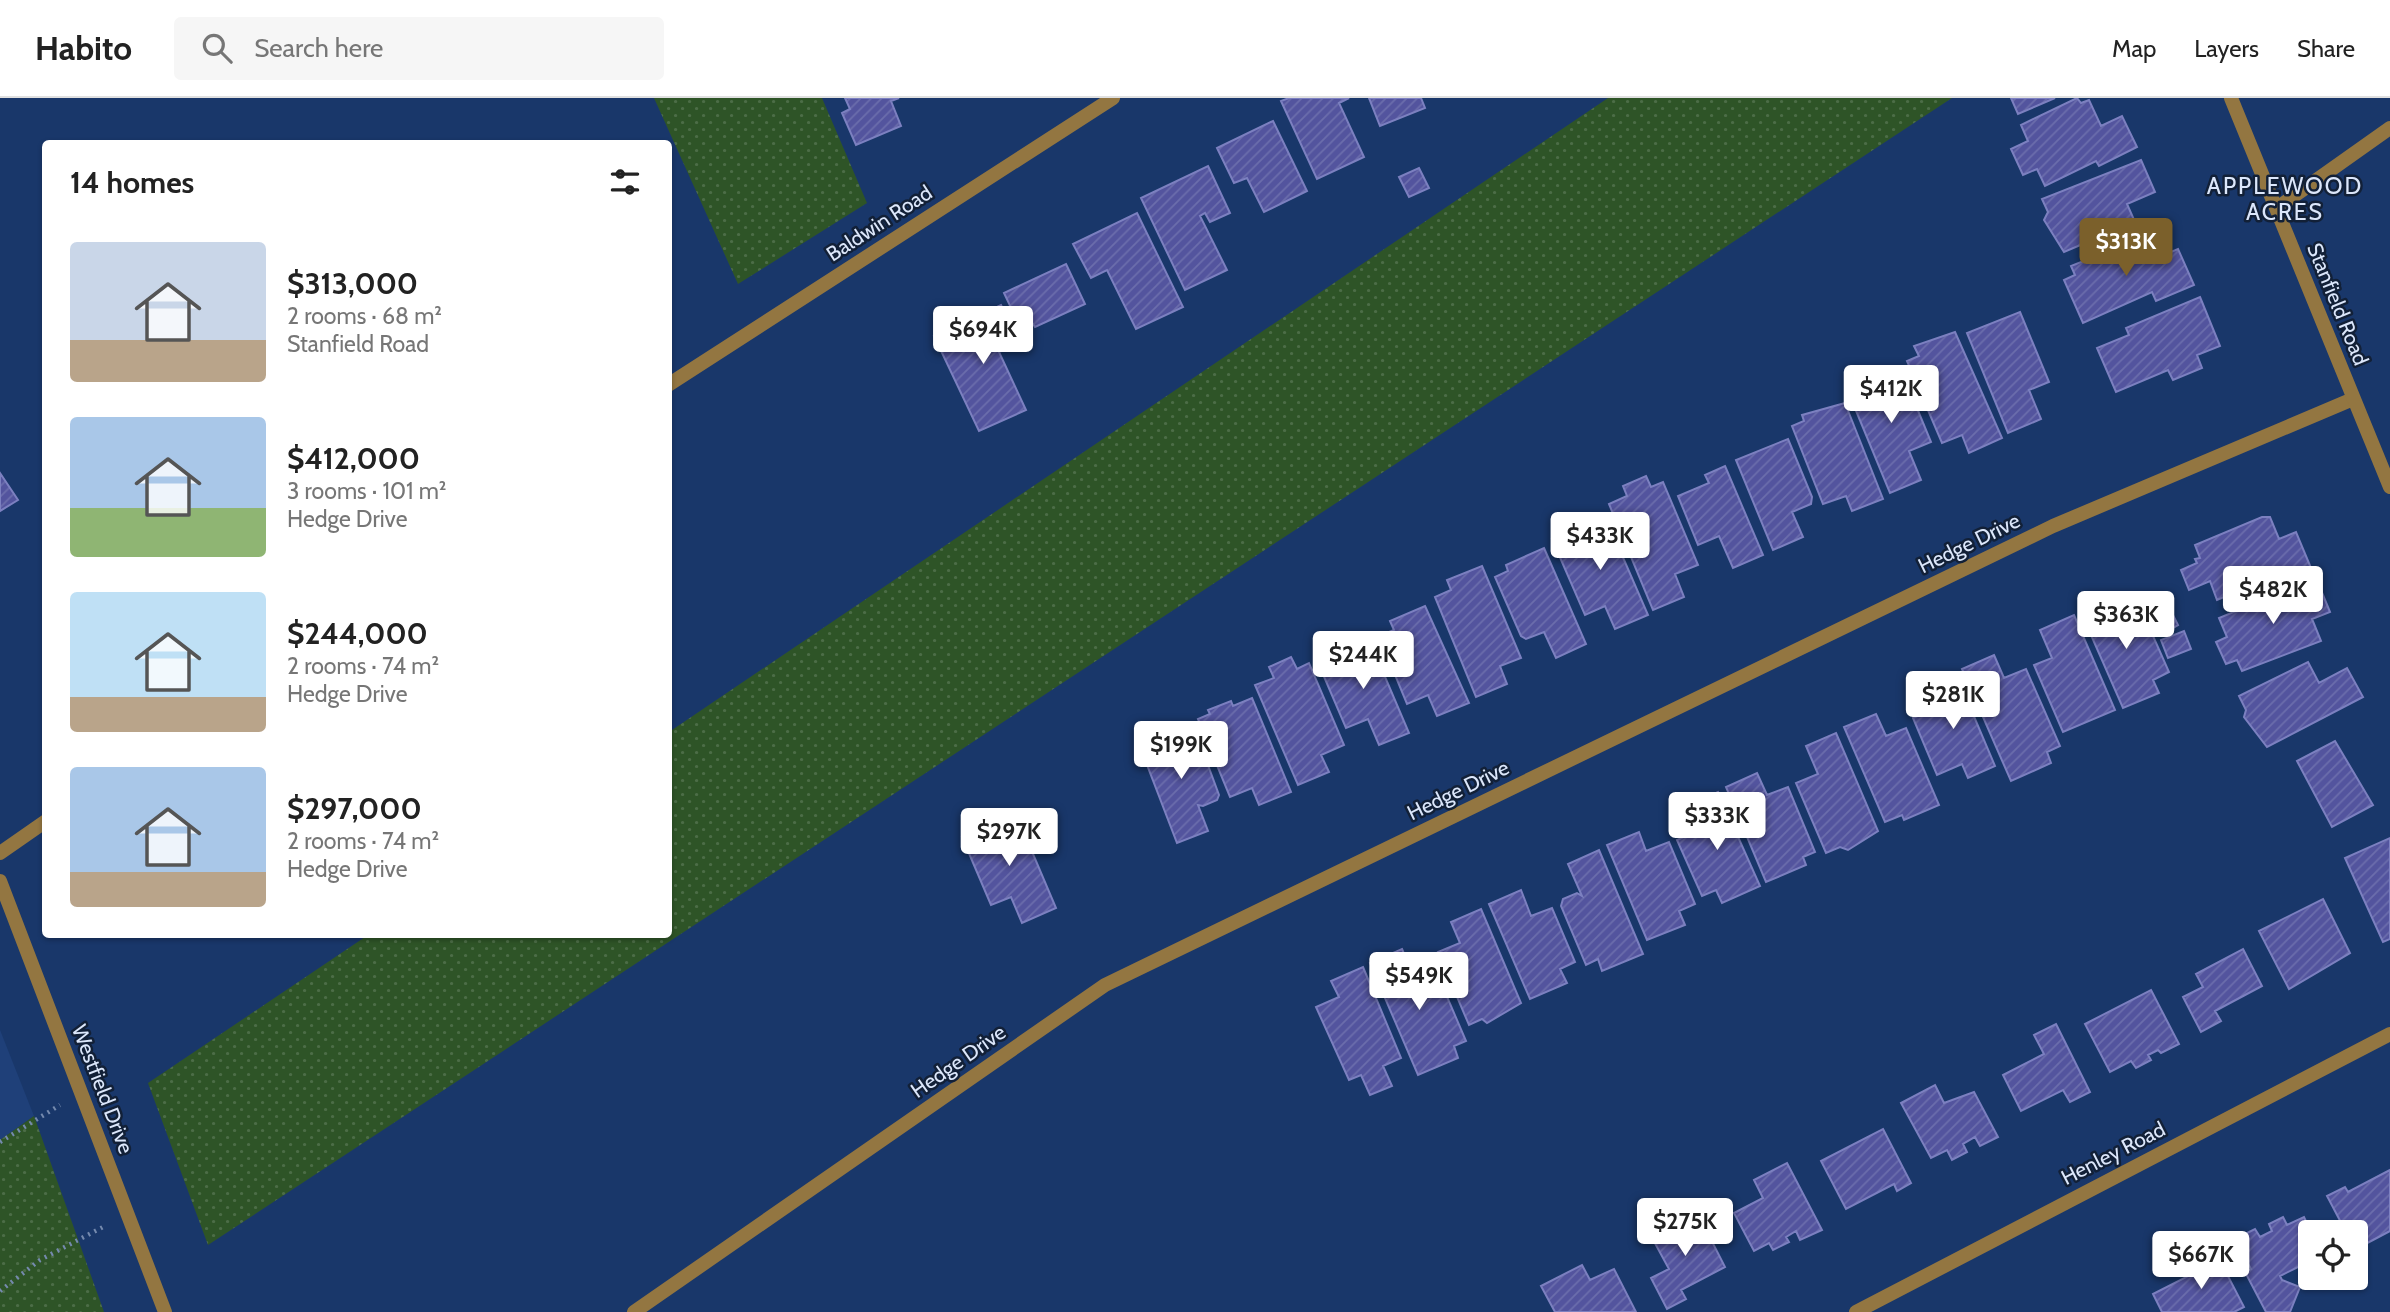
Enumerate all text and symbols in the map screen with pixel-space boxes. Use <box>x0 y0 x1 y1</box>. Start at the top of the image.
search box <box>174 17 664 80</box>
text: Habito <box>35 28 132 68</box>
icon: search <box>198 29 236 67</box>
text: Search here <box>254 32 383 64</box>
text: Map <box>2112 34 2156 63</box>
text: Layers <box>2194 34 2259 63</box>
text: Share <box>2297 34 2355 63</box>
icon: filters <box>606 163 644 201</box>
text: 14 homes <box>70 164 194 201</box>
district label: APPLEWOOD ACRES <box>2207 172 2363 226</box>
street label: Baldwin Road <box>822 180 936 266</box>
pin: $313K <box>2077 218 2175 278</box>
text: $313K <box>2095 227 2157 255</box>
street label: Stanfield Road <box>2302 239 2374 369</box>
text: $313,000 <box>287 265 418 302</box>
icon: home <box>126 270 210 354</box>
text: 2 rooms · 68 m² <box>287 302 442 330</box>
pin: $694K <box>934 306 1032 366</box>
text: $694K <box>949 315 1017 343</box>
text: Stanfield Road <box>287 330 429 358</box>
pin: $412K <box>1842 366 1940 425</box>
text: $412K <box>1860 374 1922 402</box>
text: $412,000 <box>287 440 420 477</box>
icon: home <box>126 445 210 529</box>
text: 3 rooms · 101 m² <box>287 477 446 505</box>
text: Hedge Drive <box>287 505 407 533</box>
street label: Hedge Drive <box>1914 508 2024 578</box>
pin: $433K <box>1551 512 1649 572</box>
text: $433K <box>1567 521 1633 549</box>
pin: $482K <box>2224 566 2322 626</box>
text: $482K <box>2239 575 2307 603</box>
pin: $363K <box>2077 592 2175 651</box>
text: $363K <box>2093 600 2159 628</box>
text: $244,000 <box>287 615 428 652</box>
icon: home <box>126 620 210 704</box>
pin: $244K <box>1314 632 1412 691</box>
text: $244K <box>1329 640 1397 668</box>
text: 2 rooms · 74 m² <box>287 652 439 680</box>
pin: $281K <box>1904 672 2002 731</box>
text: Hedge Drive <box>287 680 407 708</box>
text: $281K <box>1922 680 1984 708</box>
pin: $199K <box>1132 722 1230 781</box>
text: $199K <box>1150 730 1212 758</box>
street label: Hedge Drive <box>1403 755 1513 825</box>
text: $297,000 <box>287 790 422 827</box>
pin: $333K <box>1668 792 1766 852</box>
icon: home <box>126 795 210 879</box>
text: $333K <box>1685 801 1749 829</box>
pin: $297K <box>960 808 1058 868</box>
text: $297K <box>977 817 1041 845</box>
text: 2 rooms · 74 m² <box>287 827 439 855</box>
text: Hedge Drive <box>287 855 407 883</box>
pin: $549K <box>1370 953 1468 1012</box>
text: $549K <box>1385 961 1453 989</box>
street label: Hedge Drive <box>906 1019 1010 1103</box>
street label: Westfield Drive <box>67 1021 139 1157</box>
street label: Henley Road <box>2057 1116 2169 1190</box>
pin: $275K <box>1636 1198 1734 1258</box>
text: $275K <box>1653 1207 1717 1235</box>
map controls <box>2298 1220 2368 1290</box>
button: locate <box>2298 1220 2368 1290</box>
pin: $667K <box>2152 1232 2250 1291</box>
text: $667K <box>2168 1240 2234 1268</box>

